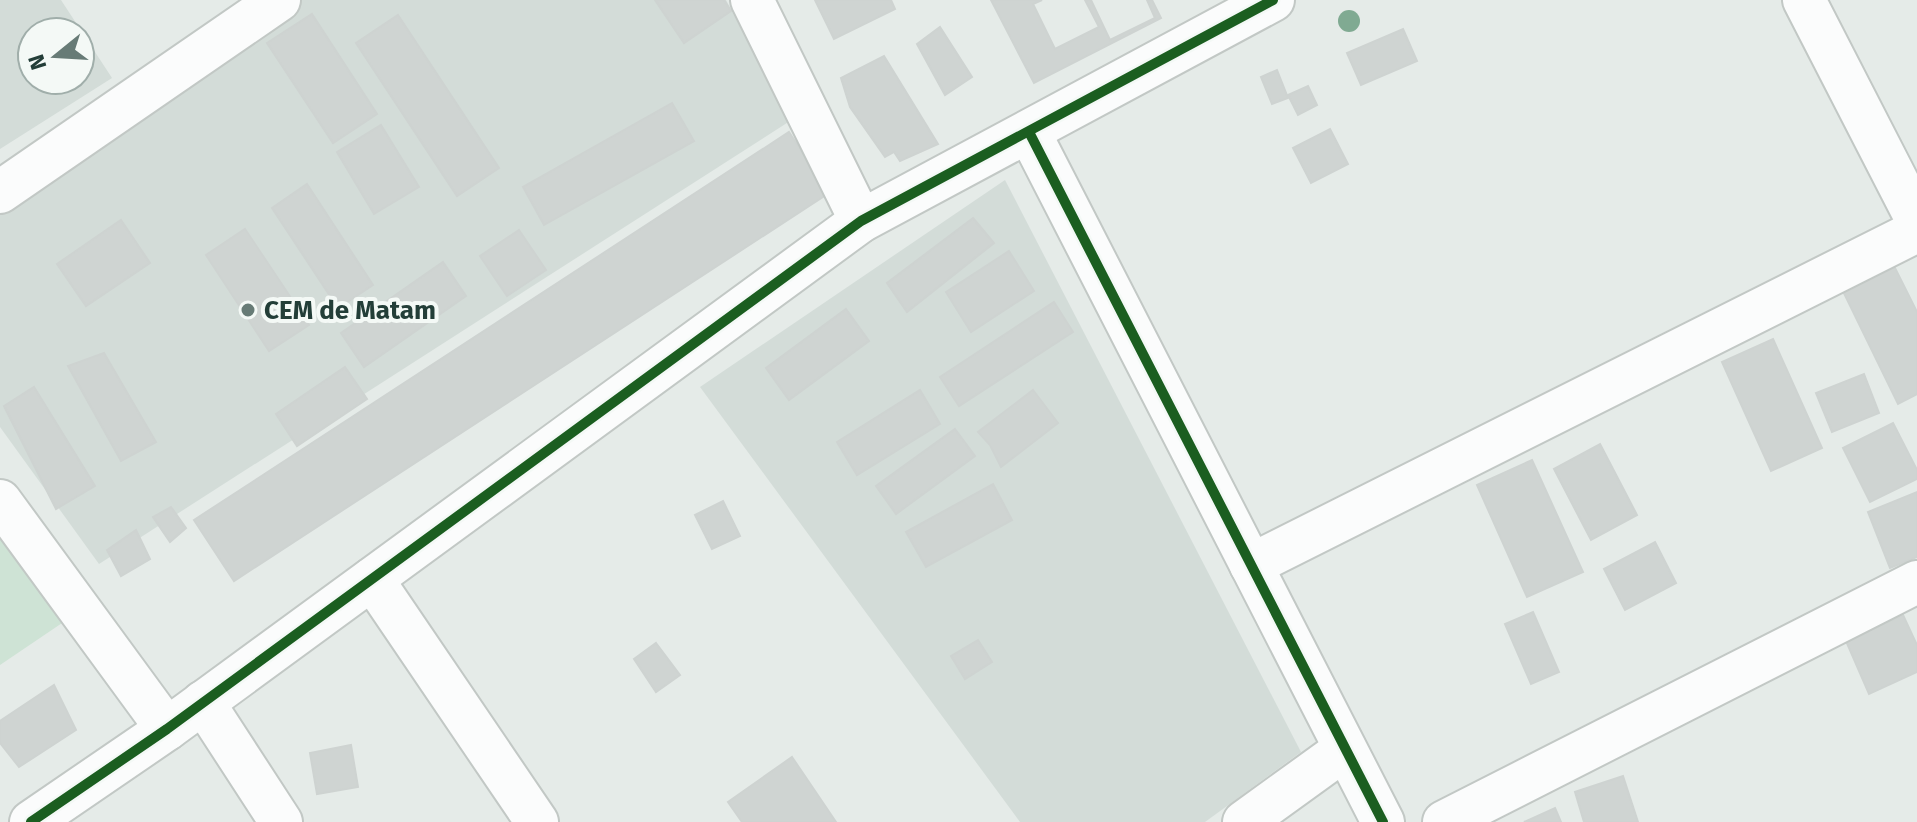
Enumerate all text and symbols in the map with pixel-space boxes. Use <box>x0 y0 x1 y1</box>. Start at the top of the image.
north arrow <box>16 16 96 96</box>
text: N <box>22 51 53 73</box>
place label: CEM de Matam <box>264 295 436 326</box>
marker: CEM de Matam <box>239 301 257 319</box>

